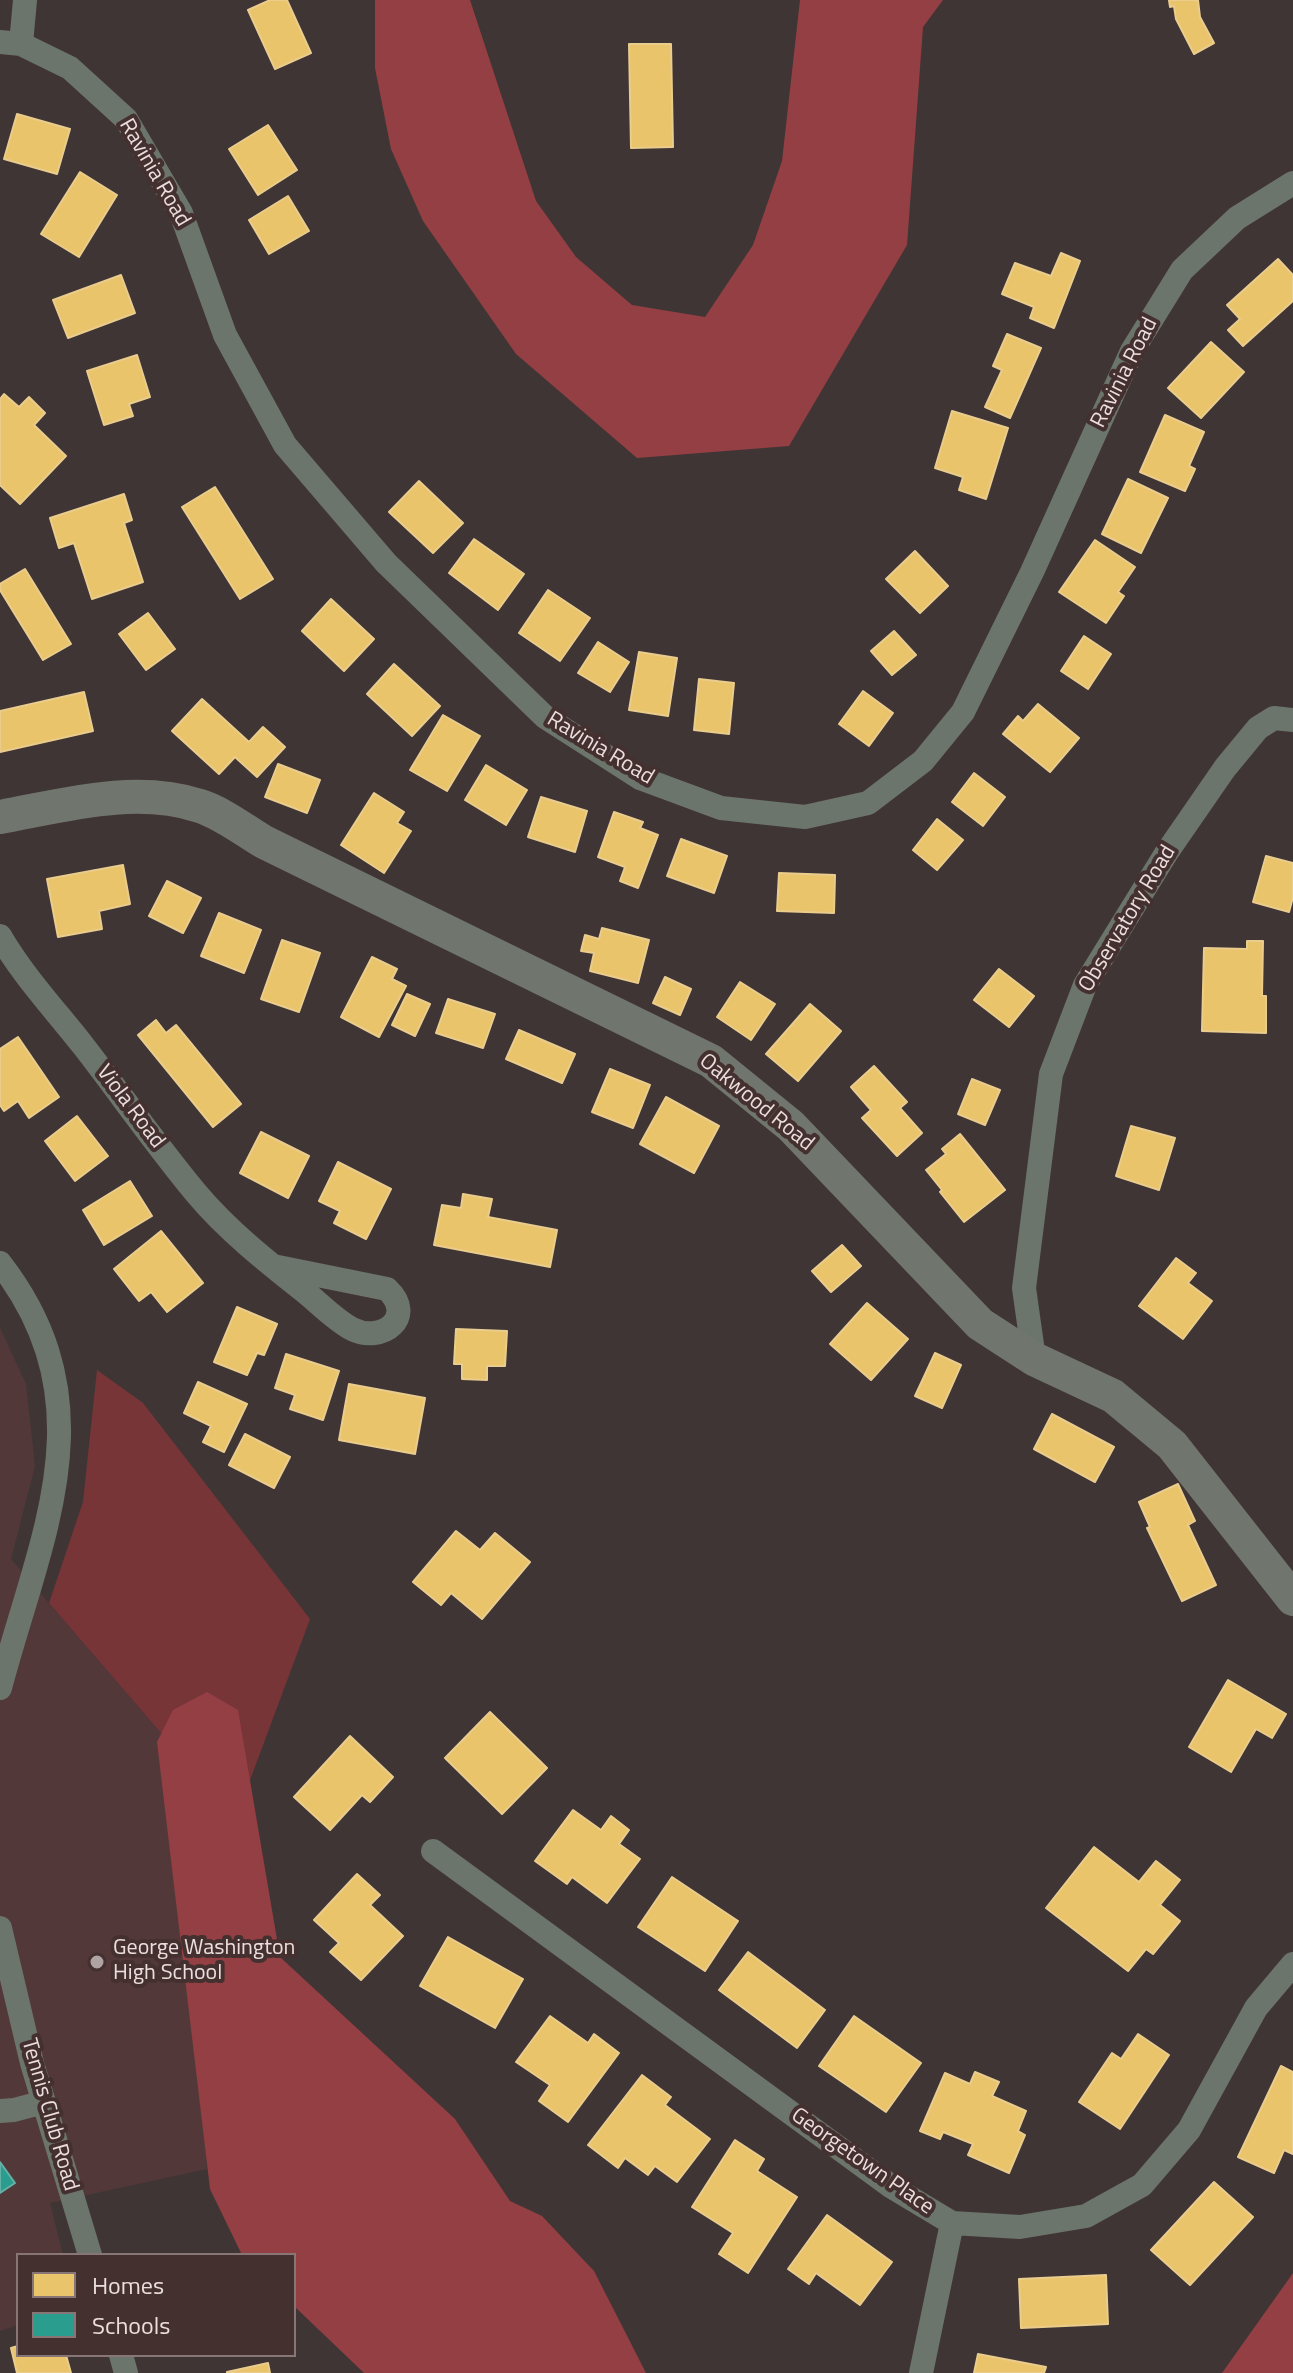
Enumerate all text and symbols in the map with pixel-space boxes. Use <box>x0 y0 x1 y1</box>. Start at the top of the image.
street label: Ravinia Road <box>113 114 195 232</box>
street label: Ravinia Road <box>1086 314 1164 432</box>
street label: Ravinia Road <box>542 707 658 791</box>
street label: Observatory Road <box>1074 841 1182 997</box>
street label: Oakwood Road <box>693 1049 819 1157</box>
street label: Viola Road <box>90 1060 170 1154</box>
place label: George Washington High School <box>113 1936 295 1988</box>
marker: George Washington High School <box>88 1953 106 1971</box>
street label: Tennis Club Road <box>15 2036 83 2194</box>
street label: Georgetown Place <box>785 2103 939 2221</box>
legend <box>16 2253 296 2357</box>
text: Homes <box>92 2267 164 2303</box>
text: Schools <box>92 2307 170 2343</box>

